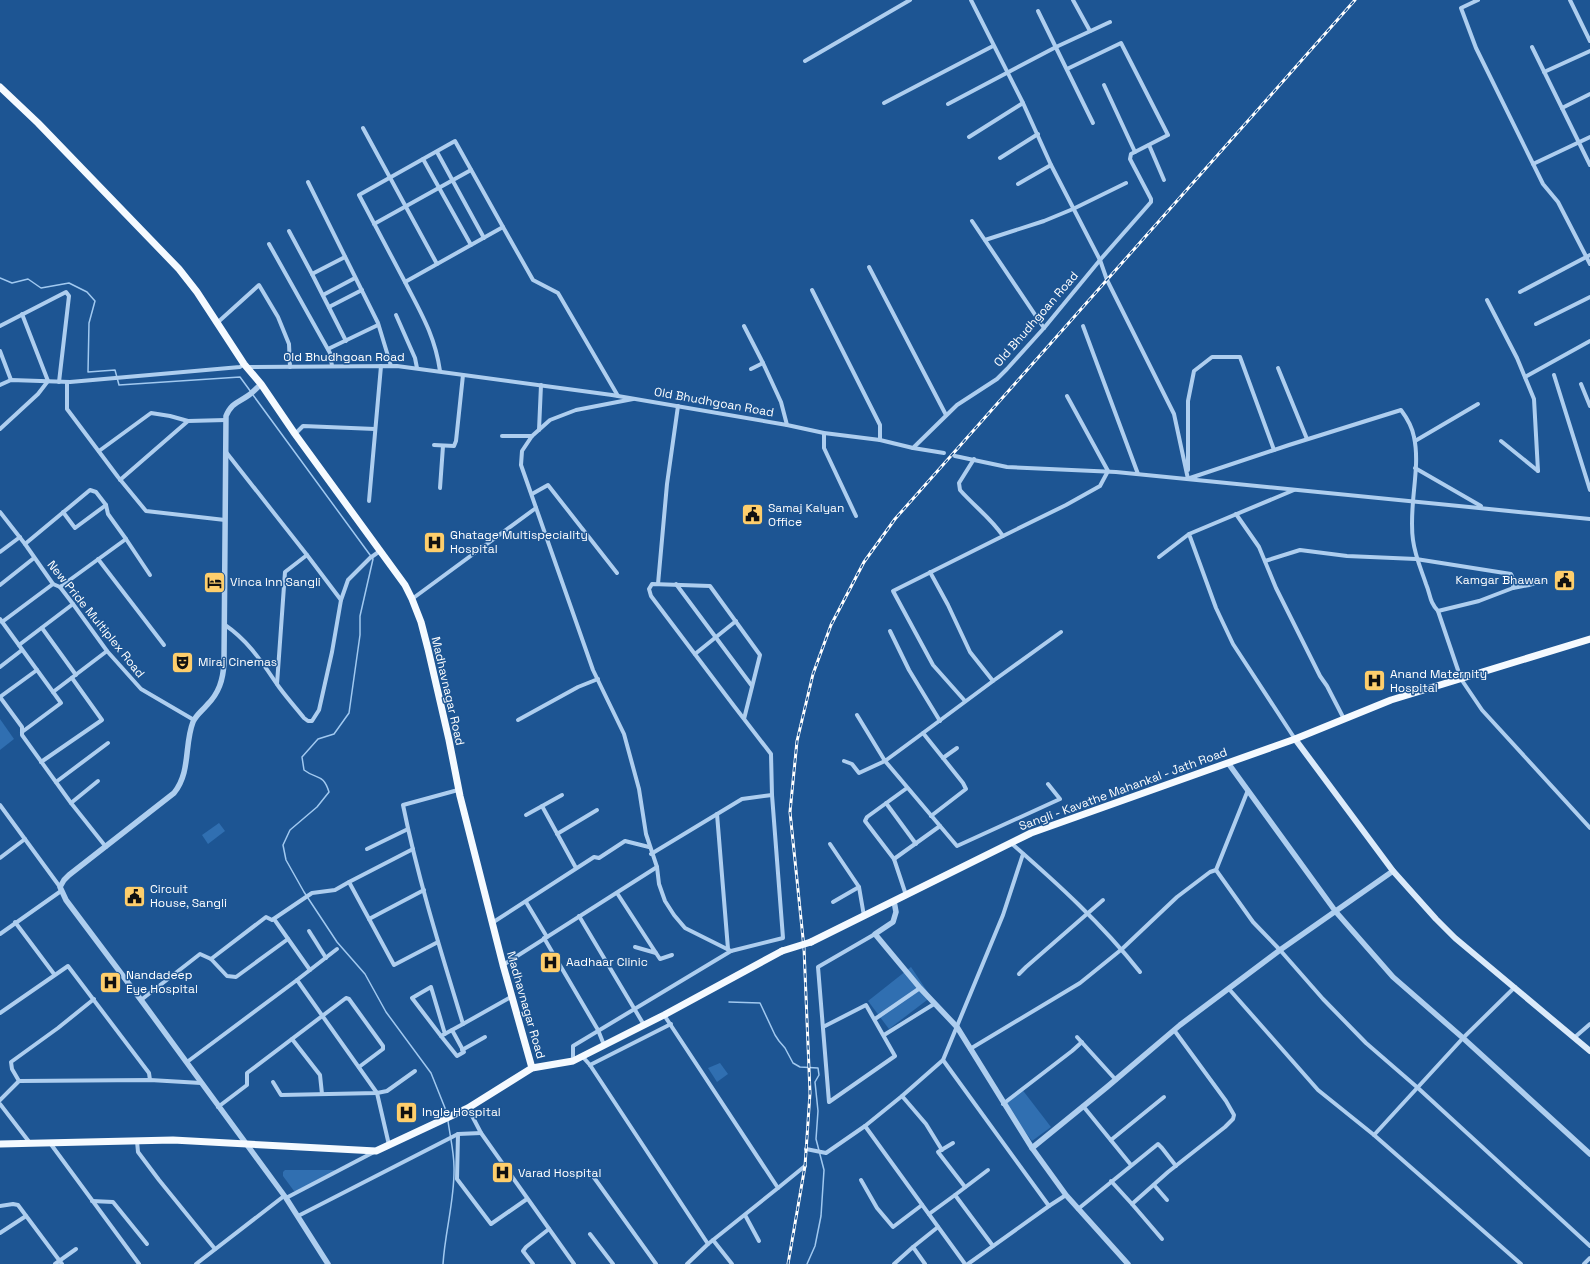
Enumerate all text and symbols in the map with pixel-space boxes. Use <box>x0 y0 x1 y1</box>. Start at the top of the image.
street label: Old Bhudhgoan Road <box>990 268 1082 370</box>
street label: Old Bhudhgoan Road <box>283 349 405 365</box>
street label: Old Bhudhgoan Road <box>653 384 775 420</box>
place label: Samaj Kalyan Office <box>768 500 844 530</box>
public building icon: Samaj Kalyan Office <box>740 502 766 528</box>
place label: Ghatage Multispeciality Hospital <box>450 527 588 557</box>
hospital icon: Ghatage Multispeciality Hospital <box>421 529 447 555</box>
street label: New Pride Multiplex Road <box>44 557 148 681</box>
public building icon: Kamgar Bhawan <box>1551 567 1577 593</box>
hotel icon: Vinca Inn Sangli <box>202 569 228 595</box>
place label: Kamgar Bhawan <box>1455 572 1548 588</box>
place label: Vinca Inn Sangli <box>230 574 321 590</box>
street label: Madhavnagar Road <box>428 635 468 747</box>
theatre icon: Miraj Cinemas <box>169 649 195 675</box>
place label: Miraj Cinemas <box>198 654 277 670</box>
place label: Anand Maternity Hospital <box>1390 666 1487 696</box>
hospital icon: Anand Maternity Hospital <box>1362 668 1388 694</box>
street label: Sangli - Kavathe Mahankal - Jath Road <box>1017 744 1229 834</box>
place label: Circuit House, Sangli <box>150 881 227 911</box>
public building icon: Circuit House, Sangli <box>121 883 147 909</box>
street label: Madhavnagar Road <box>503 949 549 1061</box>
hospital icon: Aadhaar Clinic <box>538 949 564 975</box>
place label: Aadhaar Clinic <box>566 954 648 970</box>
place label: Nandadeep Eye Hospital <box>126 967 198 997</box>
hospital icon: Nandadeep Eye Hospital <box>98 969 124 995</box>
hospital icon: Ingle Hospital <box>393 1099 419 1125</box>
place label: Ingle Hospital <box>422 1104 501 1120</box>
hospital icon: Varad Hospital <box>489 1160 515 1186</box>
place label: Varad Hospital <box>518 1165 601 1181</box>

